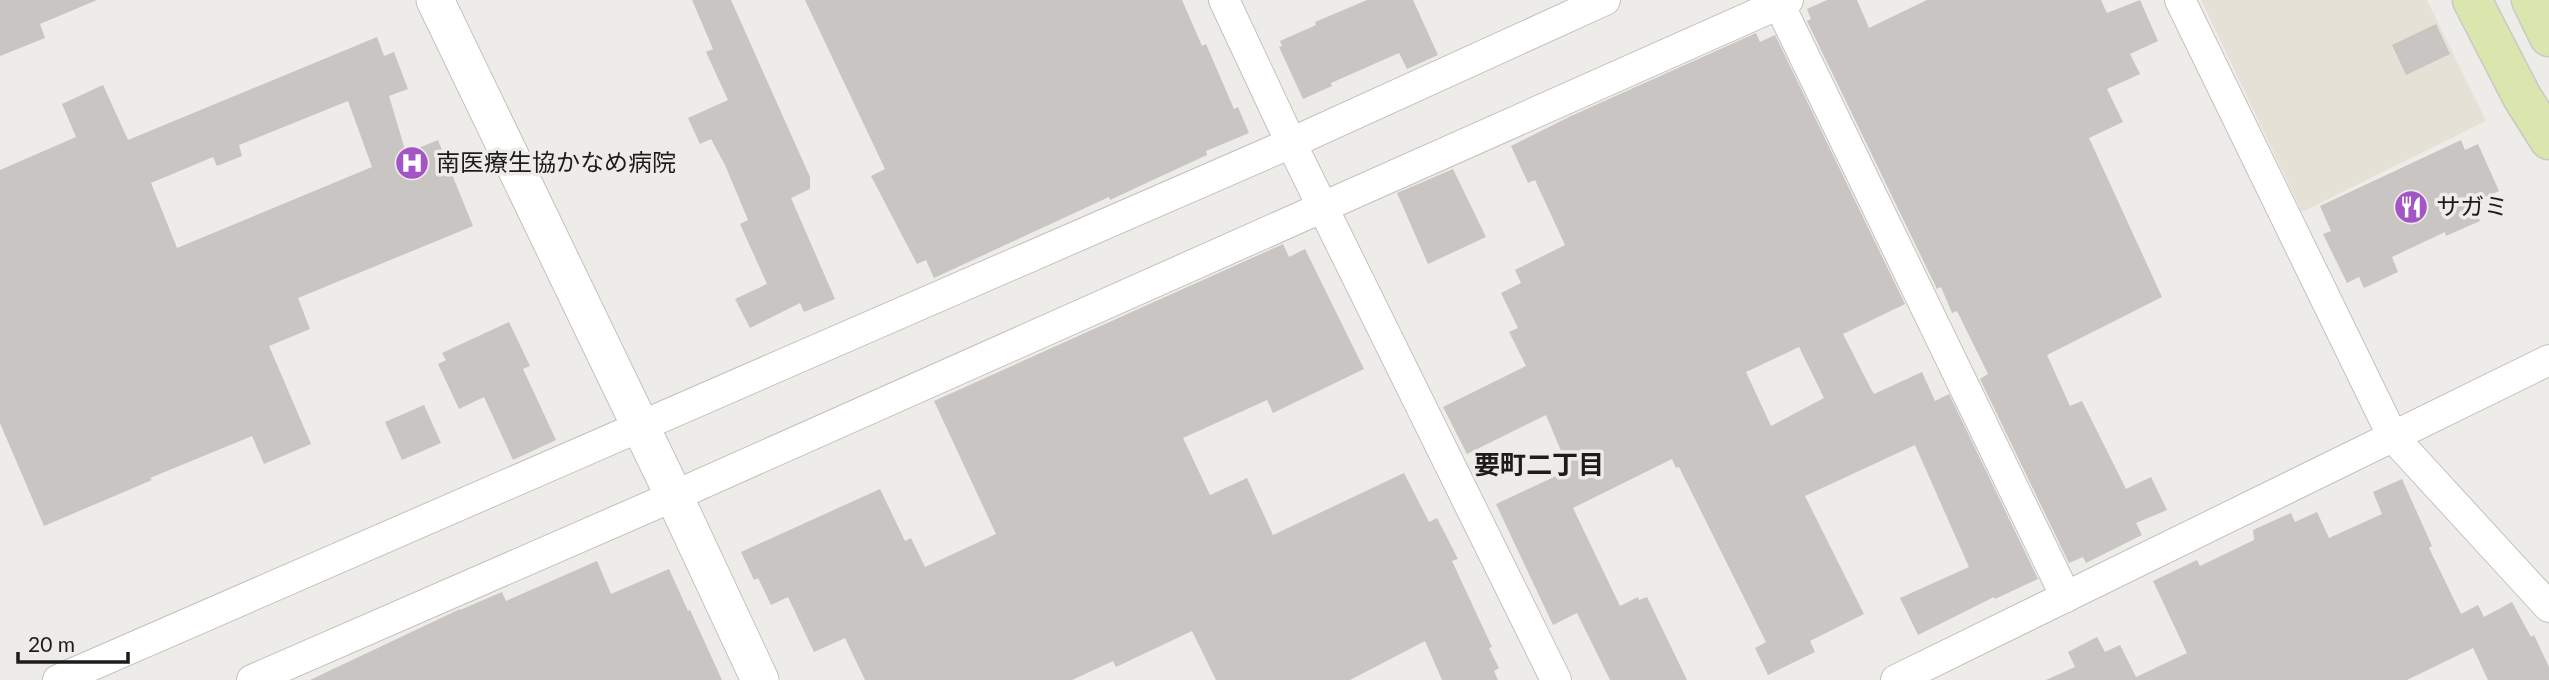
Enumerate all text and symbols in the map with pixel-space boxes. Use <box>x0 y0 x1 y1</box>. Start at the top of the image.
hospital icon: 南医療生協かなめ病院 <box>393 144 431 182</box>
place label: 南医療生協かなめ病院 <box>436 147 676 176</box>
restaurant icon: サガミ <box>2392 188 2430 226</box>
place label: サガミ <box>2436 191 2508 220</box>
district label: 要町二丁目 <box>1474 448 1604 480</box>
scale bar <box>18 620 128 664</box>
text: 20 m <box>28 631 75 656</box>

